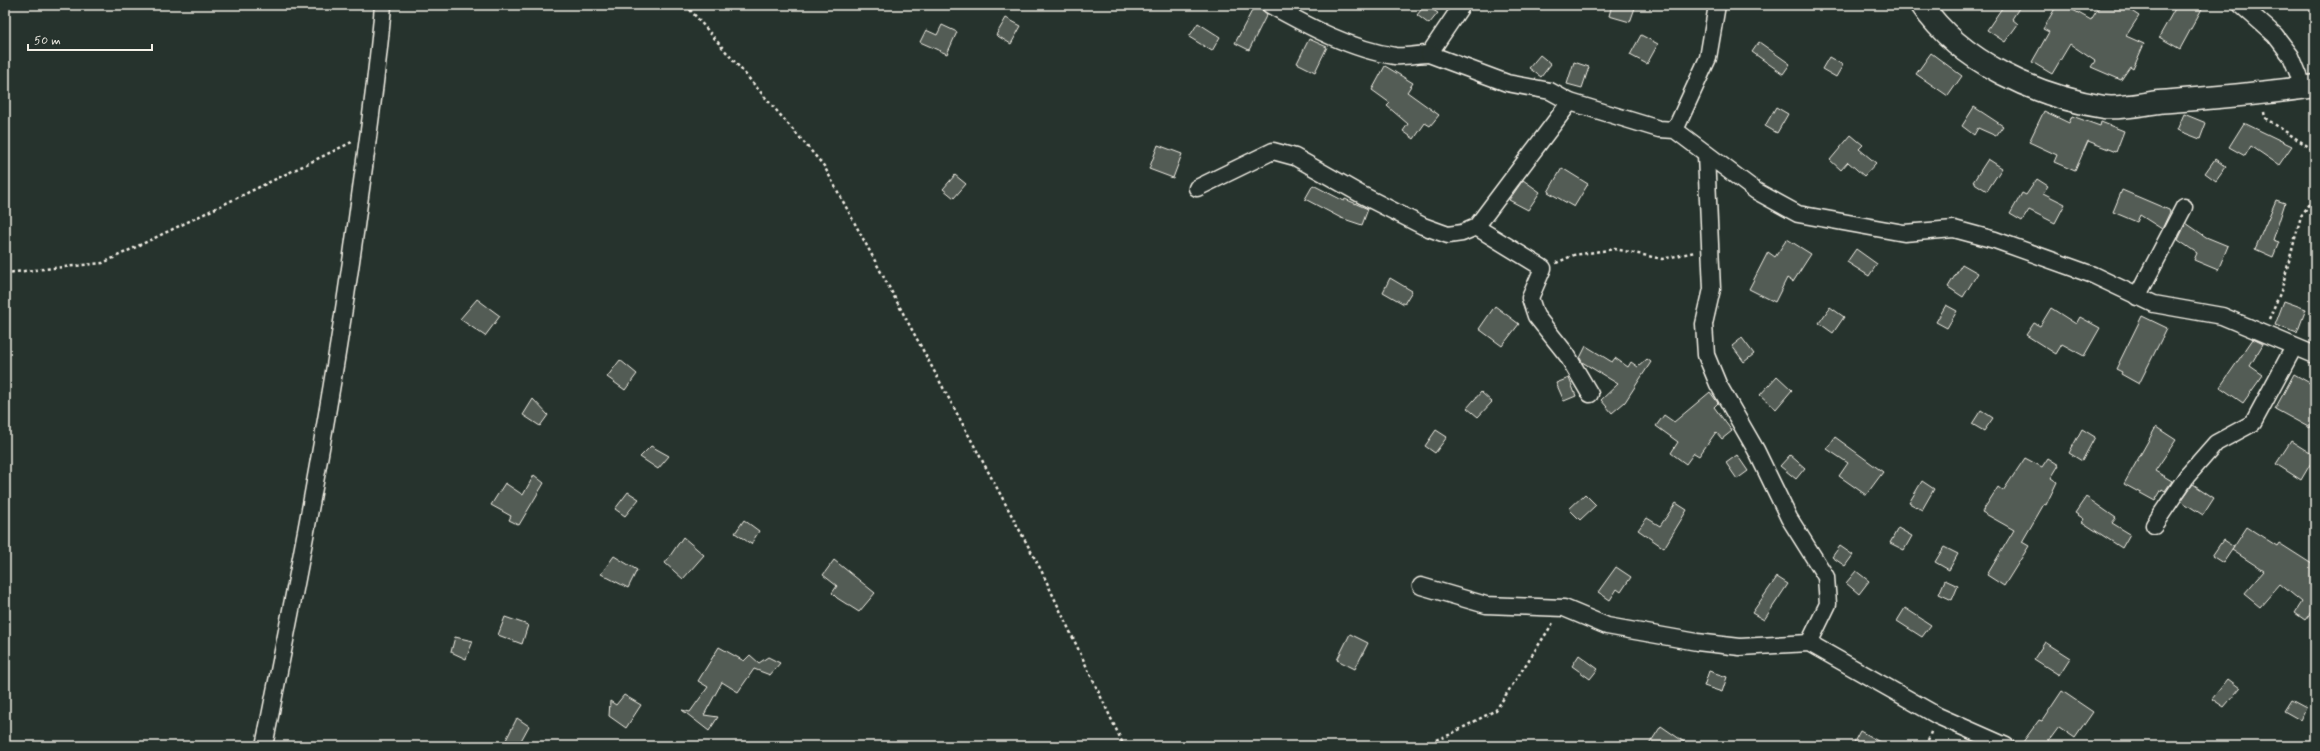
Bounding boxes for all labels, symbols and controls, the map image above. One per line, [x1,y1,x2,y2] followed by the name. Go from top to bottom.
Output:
[28,26,152,52] scale bar
[34,33,61,49] text: 50 m

